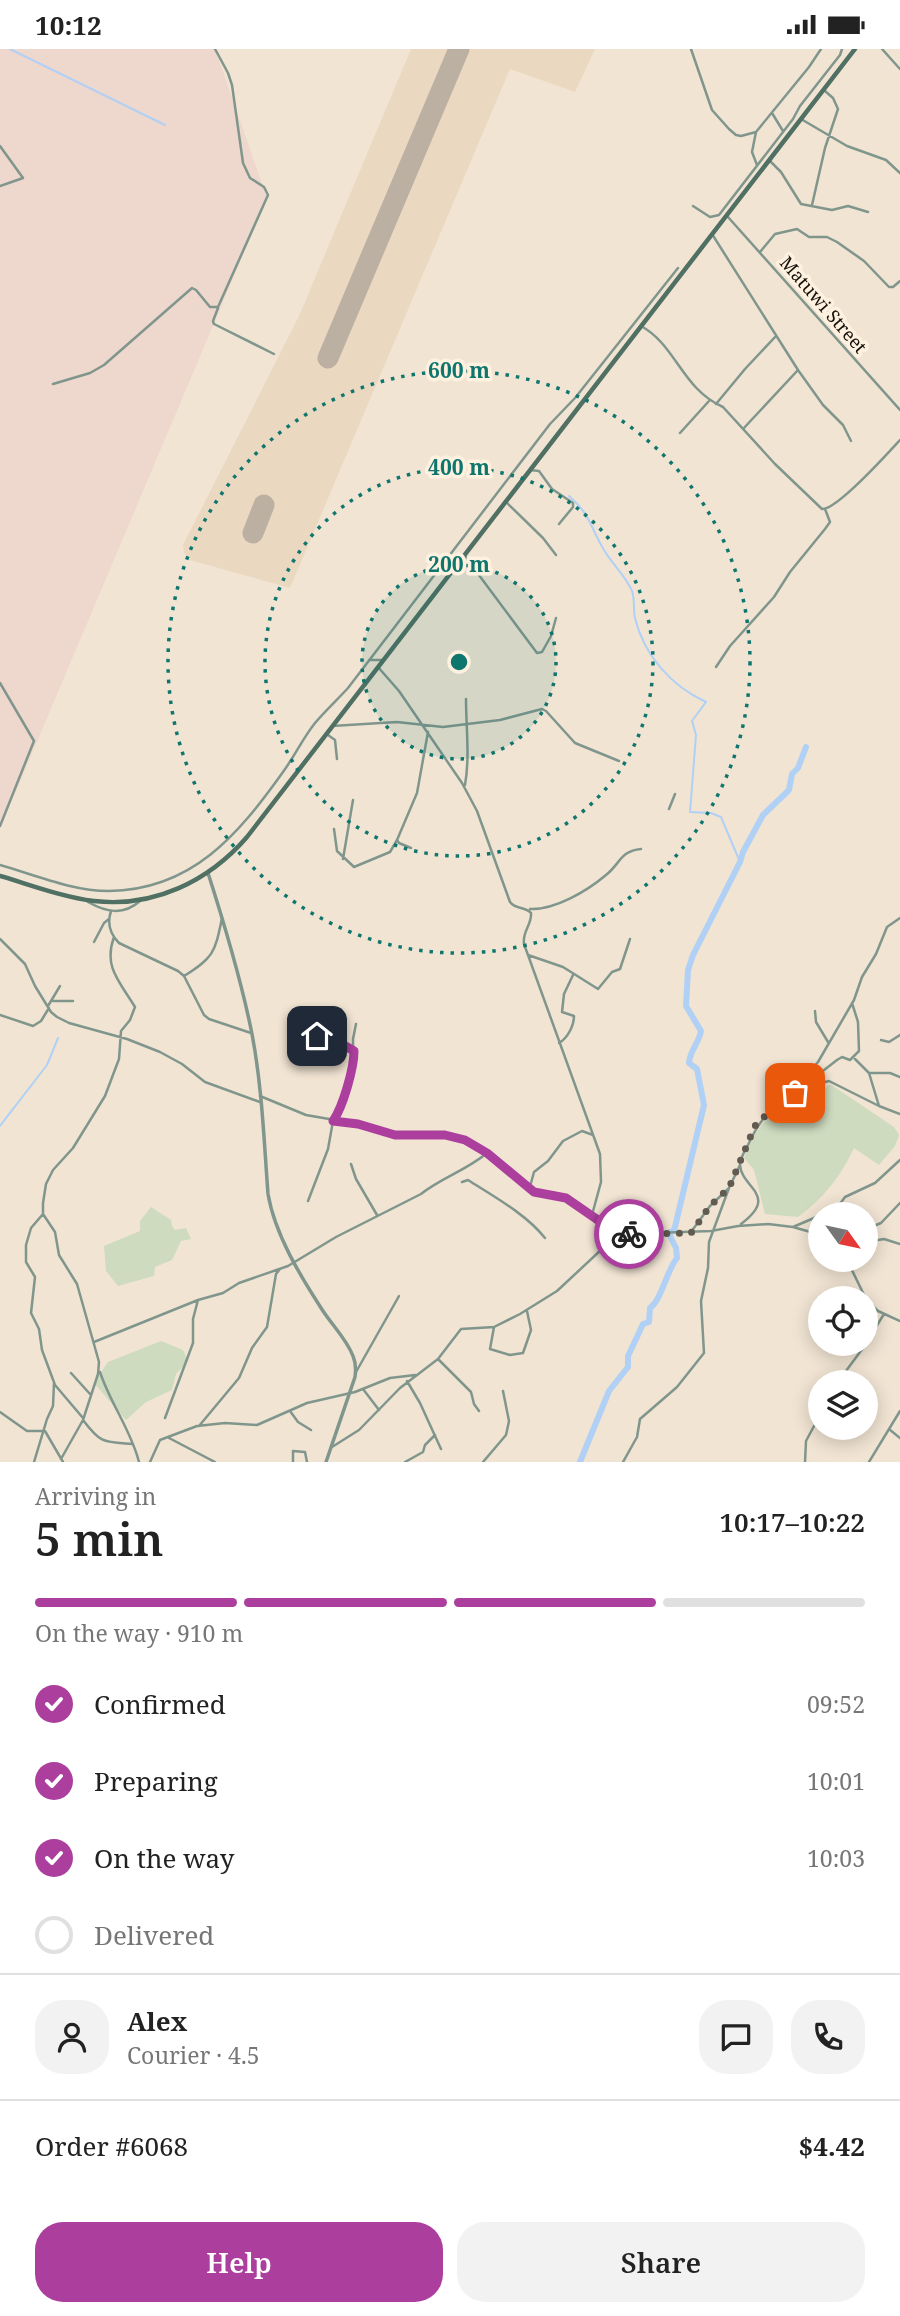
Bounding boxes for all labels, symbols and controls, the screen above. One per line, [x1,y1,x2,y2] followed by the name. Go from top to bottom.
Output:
[35,7,102,43] text: 10:12
[775,251,872,358] street label: Matuwi Street
[428,356,490,384] text: 600 m
[428,453,490,481] text: 400 m
[428,550,490,578] text: 200 m
[447,650,471,674] centre of rings
[287,1006,347,1066] pin
[298,1017,336,1055] icon: home
[765,1063,825,1123] pin
[776,1074,814,1112] icon: bag
[594,1199,664,1269] courier
[808,1202,878,1272] north arrow
[808,1202,878,1440] map controls
[610,1215,648,1253] icon: bike
[808,1286,878,1356] button: locate
[808,1370,878,1440] button: layers
[35,1480,156,1512] text: Arriving in
[719,1504,865,1540] text: 10:17–10:22
[35,1507,163,1569] text: 5 min
[35,1617,243,1649] text: On the way · 910 m
[35,1685,73,1723] icon: check
[94,1686,226,1722] text: Confirmed
[807,1688,865,1720] text: 09:52
[35,1762,73,1800] icon: check
[94,1763,218,1799] text: Preparing
[807,1765,865,1797] text: 10:01
[35,1839,73,1877] icon: check
[94,1840,234,1876] text: On the way
[807,1842,865,1874] text: 10:03
[94,1917,214,1953] text: Delivered
[35,2000,109,2074] button: person
[699,2000,773,2074] button: chat
[791,2000,865,2074] button: phone
[127,2003,187,2039] text: Alex
[127,2039,260,2071] text: Courier · 4.5
[35,2128,188,2164] text: Order #6068
[799,2128,865,2164] text: $4.42
[35,2222,443,2302] button: Help
[457,2222,865,2302] button: Share

